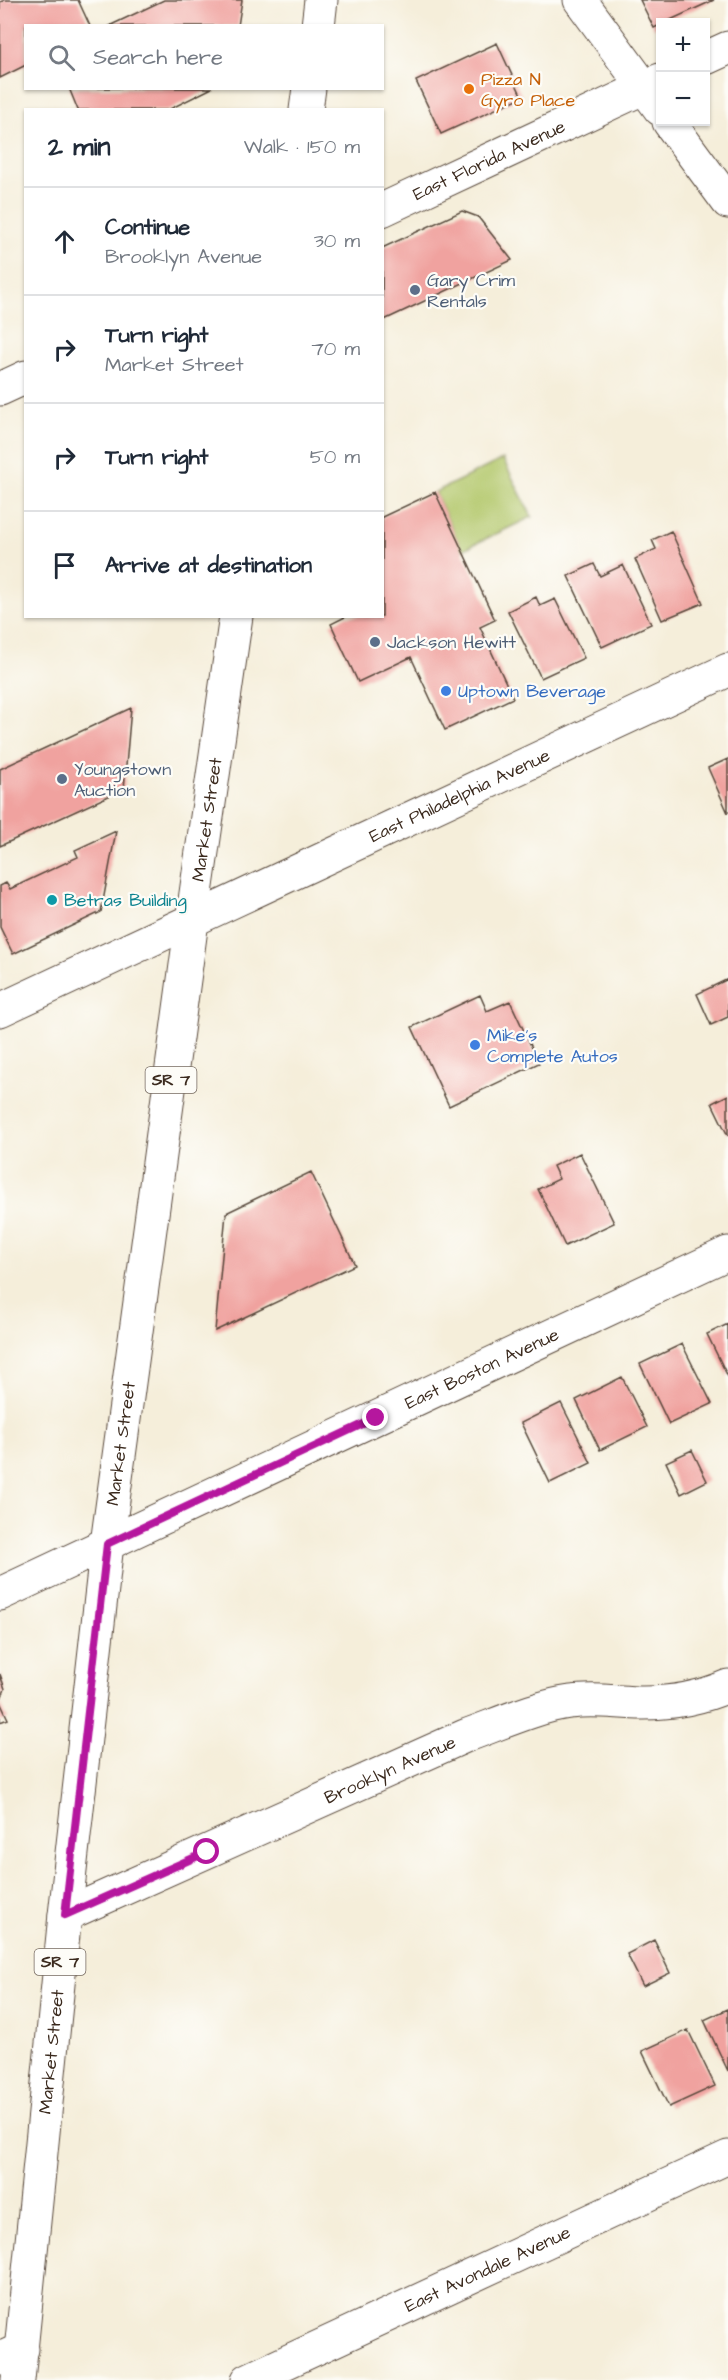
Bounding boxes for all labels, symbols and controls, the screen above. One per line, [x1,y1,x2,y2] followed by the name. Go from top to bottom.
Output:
[656,18,710,126] map controls
[656,18,710,72] button: +
[24,24,384,90] search box
[45,41,78,74] icon: search
[93,42,223,73] text: Search here
[481,67,575,114] place label: Pizza N Gyro Place
[656,72,710,126] button: −
[462,82,476,96] marker: Pizza N Gyro Place
[409,114,569,206] street label: East Florida Avenue
[48,129,110,165] text: 2 min
[244,133,360,161] text: Walk · 150 m
[105,212,190,243] text: Continue
[48,225,81,258] icon: ahead
[314,227,360,255] text: 30 m
[105,243,262,271] text: Brooklyn Avenue
[427,268,515,314] place label: Gary Crim Rentals
[408,283,422,297] marker: Gary Crim Rentals
[105,320,208,351] text: Turn right
[48,333,81,366] icon: right
[312,335,360,363] text: 70 m
[105,351,244,379] text: Market Street
[48,441,81,474] icon: right
[105,442,208,473] text: Turn right
[310,443,360,471] text: 50 m
[48,549,81,582] icon: arrive
[105,550,312,581] text: Arrive at destination
[387,630,517,655] place label: Jackson Hewitt
[368,635,382,649] marker: Jackson Hewitt
[458,679,606,705] place label: Uptown Beverage
[439,684,453,698] marker: Uptown Beverage
[365,742,554,848] street label: East Philadelphia Avenue
[185,755,228,883] street label: Market Street
[74,757,171,803] place label: Youngstown Auction
[55,772,69,786] marker: Youngstown Auction
[64,888,187,914] place label: Betras Building
[45,893,59,907] marker: Betras Building
[487,1023,618,1069] place label: Mike's Complete Autos
[468,1038,482,1052] marker: Mike's Complete Autos
[146,1067,196,1093] road number: SR 7
[401,1321,563,1415] street label: East Boston Avenue
[100,1379,142,1507] street label: Market Street
[362,1404,388,1430] route end
[320,1729,460,1810] street label: Brooklyn Avenue
[193,1838,219,1864] route start
[34,1949,86,1975] road number: SR 7
[32,1988,70,2115] street label: Market Street
[400,2219,575,2318] street label: East Avondale Avenue

